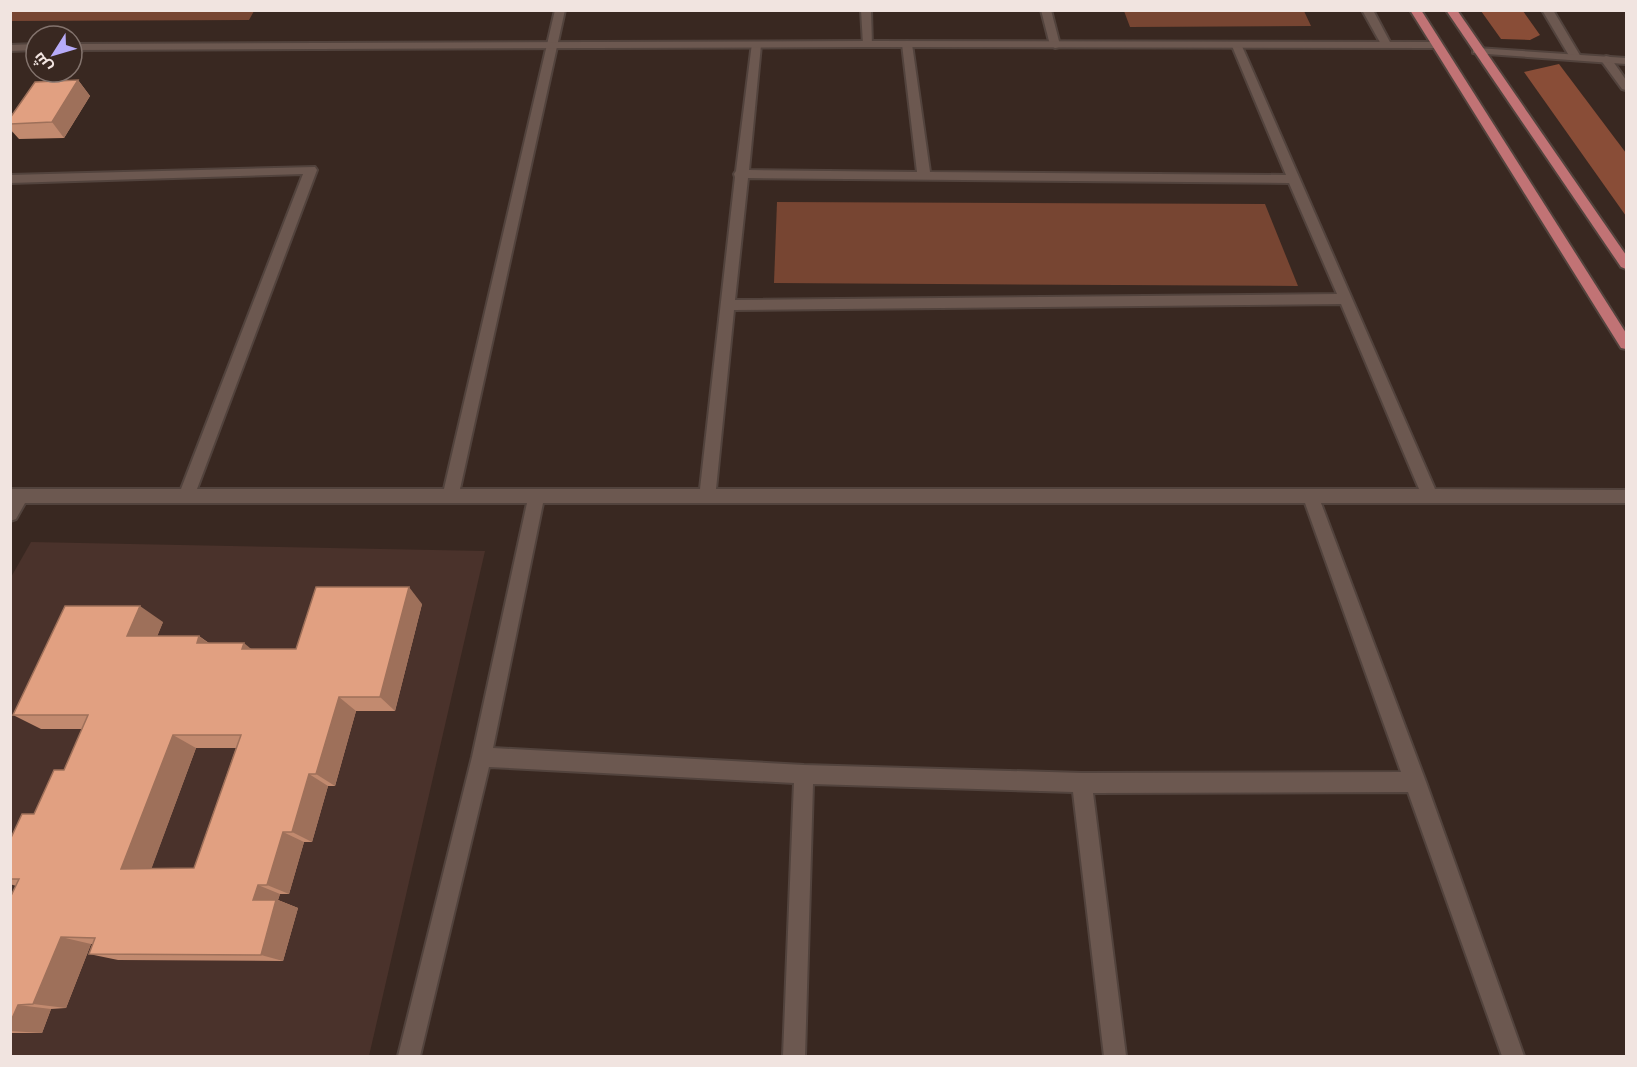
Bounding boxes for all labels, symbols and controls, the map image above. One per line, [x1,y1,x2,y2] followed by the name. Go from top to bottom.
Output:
[24,24,84,84] north arrow
[28,49,56,77] text: ش

